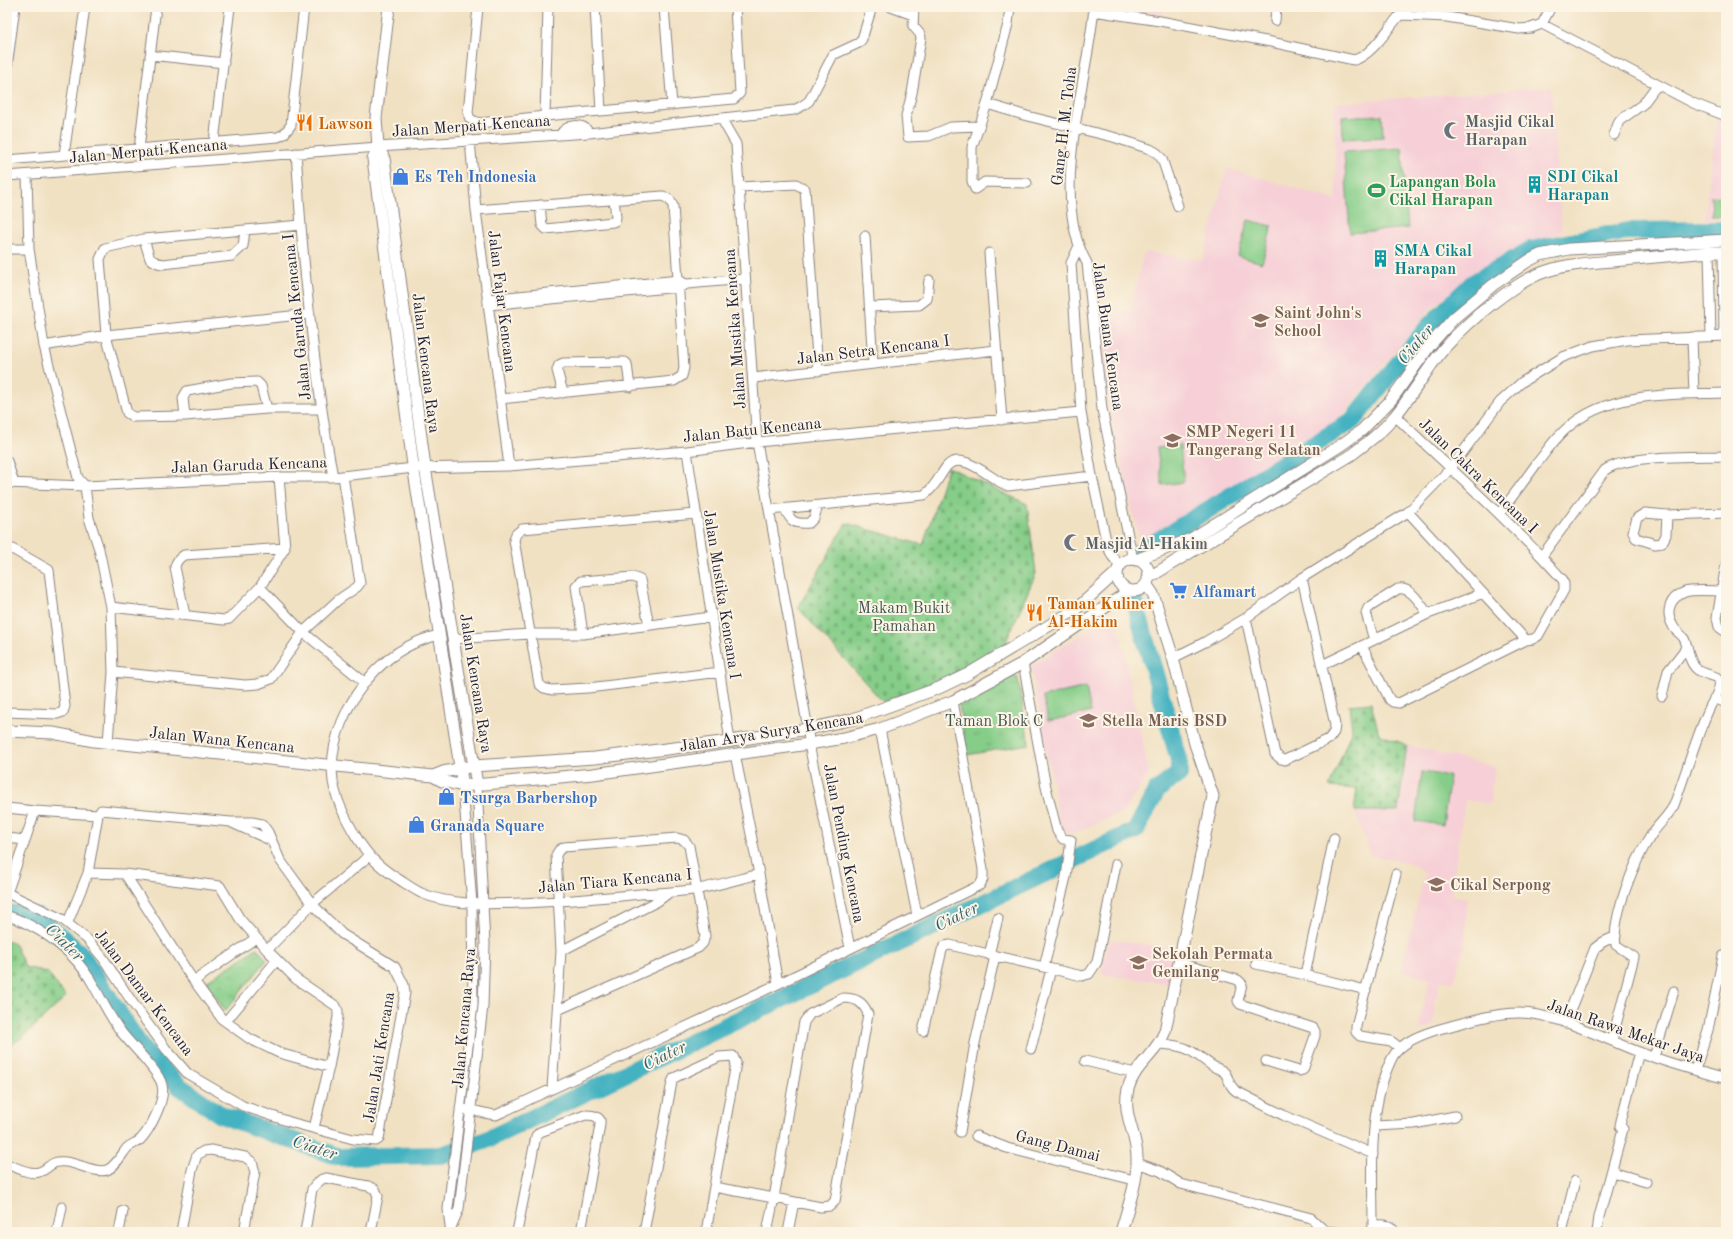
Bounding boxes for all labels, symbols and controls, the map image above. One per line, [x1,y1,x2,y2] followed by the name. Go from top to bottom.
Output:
[1050,66,1080,187] street label: Gang H. M. Toha
[295,113,315,133] restaurant icon: Lawson
[391,113,551,141] street label: Jalan Merpati Kencana
[1465,115,1555,149] place label: Masjid Cikal Harapan
[318,117,373,133] place label: Lawson
[1442,120,1462,140] mosque icon: Masjid Cikal Harapan
[68,137,228,167] street label: Jalan Merpati Kencana
[391,166,411,186] shop icon: Es Teh Indonesia
[414,170,537,186] place label: Es Teh Indonesia
[1547,170,1618,204] place label: SDI Cikal Harapan
[1389,175,1496,209] place label: Lapangan Bola Cikal Harapan
[1524,175,1544,195] building icon: SDI Cikal Harapan
[1366,180,1386,200] sports icon: Lapangan Bola Cikal Harapan
[484,229,518,373] street label: Jalan Fajar Kencana
[281,233,315,401] street label: Jalan Garuda Kencana I
[1394,244,1472,278] place label: SMA Cikal Harapan
[722,248,750,410] street label: Jalan Mustika Kencana
[1371,249,1391,269] building icon: SMA Cikal Harapan
[1089,261,1125,412] street label: Jalan Buana Kencana
[408,292,442,434] street label: Jalan Kencana Raya
[1274,306,1361,340] place label: Saint John's School
[1251,311,1271,331] school or university icon: Saint John's School
[1395,321,1438,368] water label: Ciater
[796,334,951,368] street label: Jalan Setra Kencana I
[682,416,822,446] street label: Jalan Batu Kencana
[1415,416,1540,537] street label: Jalan Cakra Kencana I
[1186,425,1321,459] place label: SMP Negeri 11 Tangerang Selatan
[1163,430,1183,450] school or university icon: SMP Negeri 11 Tangerang Selatan
[170,455,328,477] street label: Jalan Garuda Kencana
[700,508,742,680] street label: Jalan Mustika Kencana I
[1062,533,1082,553] mosque icon: Masjid Al-Hakim
[1085,537,1208,553] place label: Masjid Al-Hakim
[1169,581,1189,601] supermarket icon: Alfamart
[1192,585,1257,601] place label: Alfamart
[1047,597,1154,631] place label: Taman Kuliner Al-Hakim
[858,601,951,635] park label: Makam Bukit Pamahan
[1024,602,1044,622] restaurant icon: Taman Kuliner Al-Hakim
[456,612,494,754] street label: Jalan Kencana Raya
[1079,710,1099,730] school or university icon: Stella Maris BSD
[678,711,864,755] street label: Jalan Arya Surya Kencana
[944,714,1044,730] park label: Taman Blok C
[1102,714,1227,730] place label: Stella Maris BSD
[148,725,295,757] street label: Jalan Wana Kencana
[820,762,866,924] street label: Jalan Pending Kencana
[437,787,457,807] shop icon: Tsurga Barbershop
[460,791,598,807] place label: Tsurga Barbershop
[407,815,427,835] shop icon: Granada Square
[430,819,545,835] place label: Granada Square
[537,867,693,897] street label: Jalan Tiara Kencana I
[1427,874,1447,894] school or university icon: Cikal Serpong
[1450,878,1551,894] place label: Cikal Serpong
[932,899,982,935] water label: Ciater
[42,921,87,966] water label: Ciater
[91,927,196,1059] street label: Jalan Damar Kencana
[451,947,479,1089] street label: Jalan Kencana Raya
[1152,947,1273,981] place label: Sekolah Permata Gemilang
[1129,952,1149,972] school or university icon: Sekolah Permata Gemilang
[362,991,398,1124] street label: Jalan Jati Kencana
[1545,997,1706,1066] street label: Jalan Rawa Mekar Jaya
[640,1038,690,1074] water label: Ciater
[1014,1129,1101,1165] street label: Gang Damai
[290,1133,340,1164] water label: Ciater

